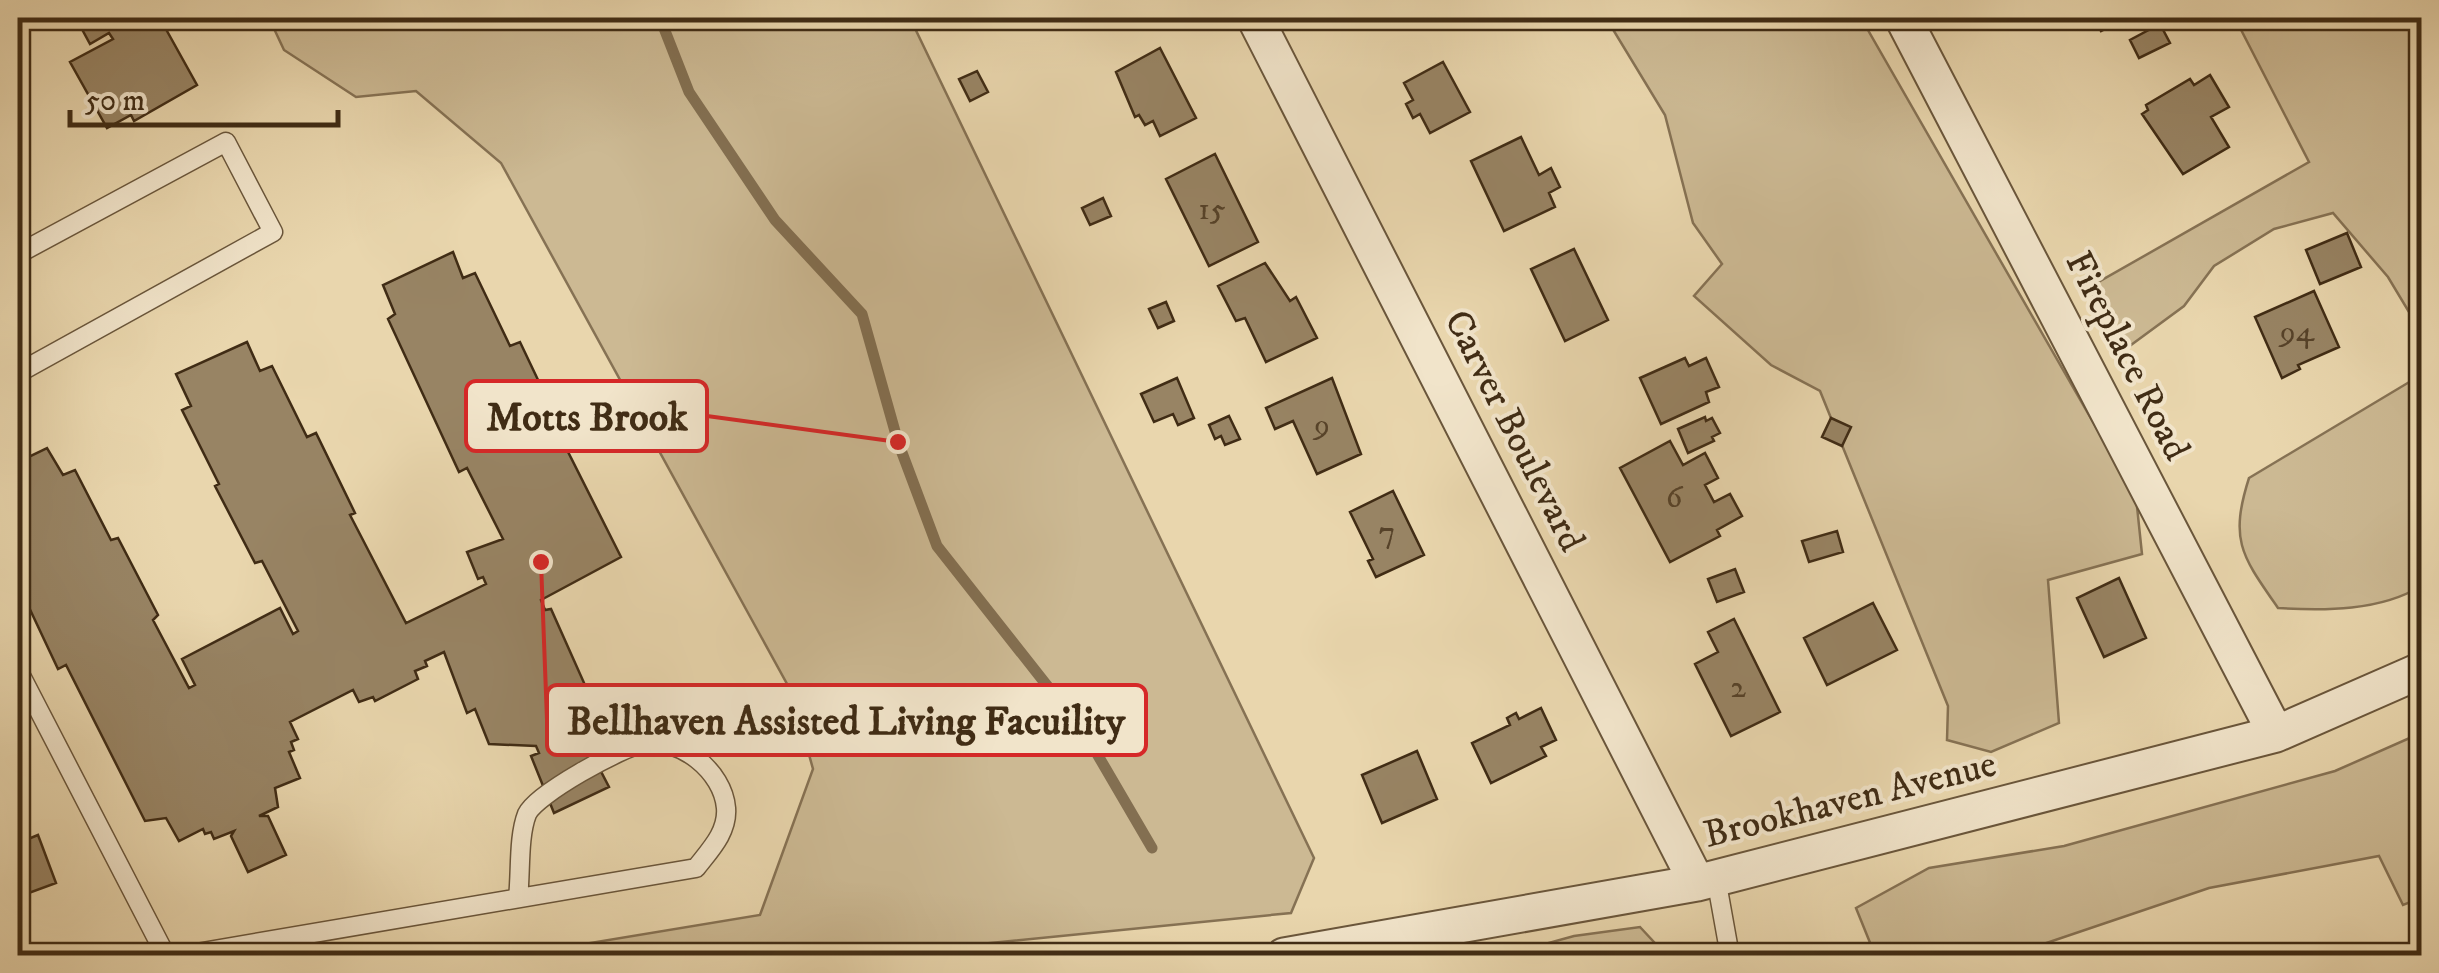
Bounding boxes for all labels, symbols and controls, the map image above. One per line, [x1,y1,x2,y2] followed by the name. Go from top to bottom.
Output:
[70,65,338,127] scale bar
[85,83,145,120] text: 50 m
[1198,190,1226,230] house number: 15
[2054,243,2200,469] street label: Fireplace Road
[1433,302,1595,560] street label: Carver Boulevard
[2278,312,2315,352] house number: 94
[466,381,707,451] callout: Motts Brook
[486,394,689,444] text: Motts Brook
[1312,405,1330,445] house number: 9
[1666,478,1684,518] house number: 6
[1379,513,1395,553] house number: 7
[1730,668,1746,708] house number: 2
[547,685,1146,755] callout: Bellhaven Assisted Living Facuility
[567,698,1126,748] text: Bellhaven Assisted Living Facuility
[1699,740,2001,860] street label: Brookhaven Avenue

